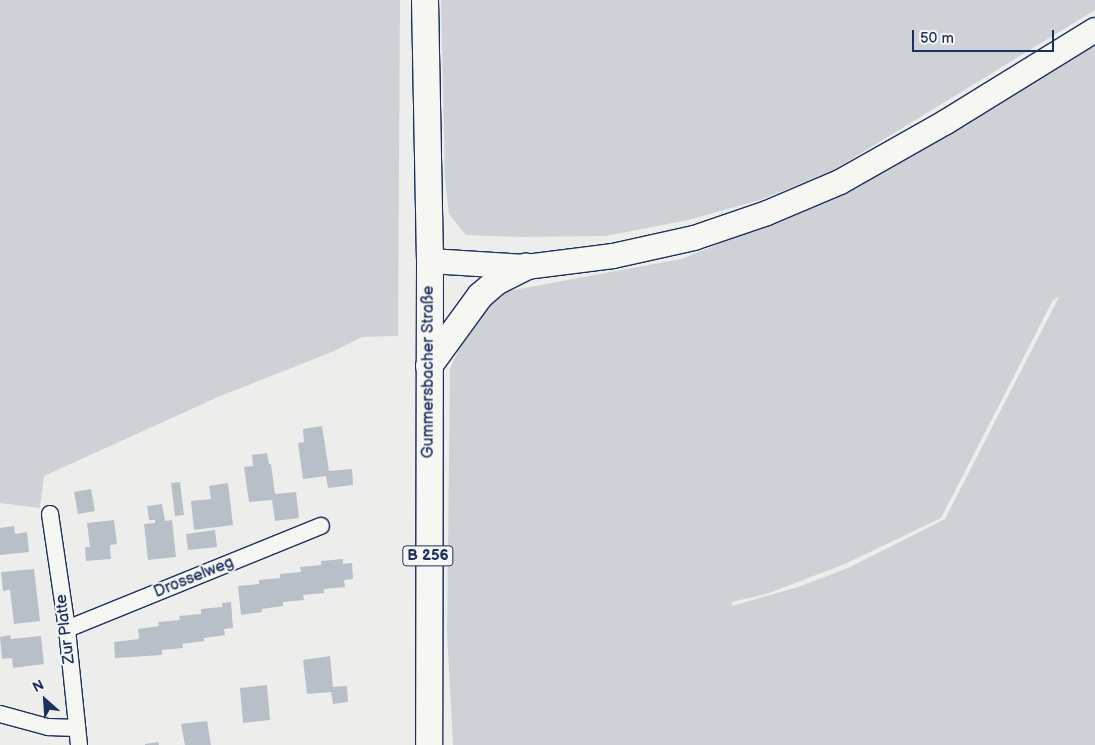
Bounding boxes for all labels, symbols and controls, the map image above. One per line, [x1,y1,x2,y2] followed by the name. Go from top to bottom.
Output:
[915,20,1058,52] scale bar
[920,29,954,48] text: 50 m
[419,285,439,459] street label: Gummersbacher Straße
[402,544,454,568] road number: B 256
[151,553,237,603] street label: Drosselweg
[52,593,80,665] street label: Zur Platte
[20,675,70,725] north arrow
[30,676,47,696] text: N

